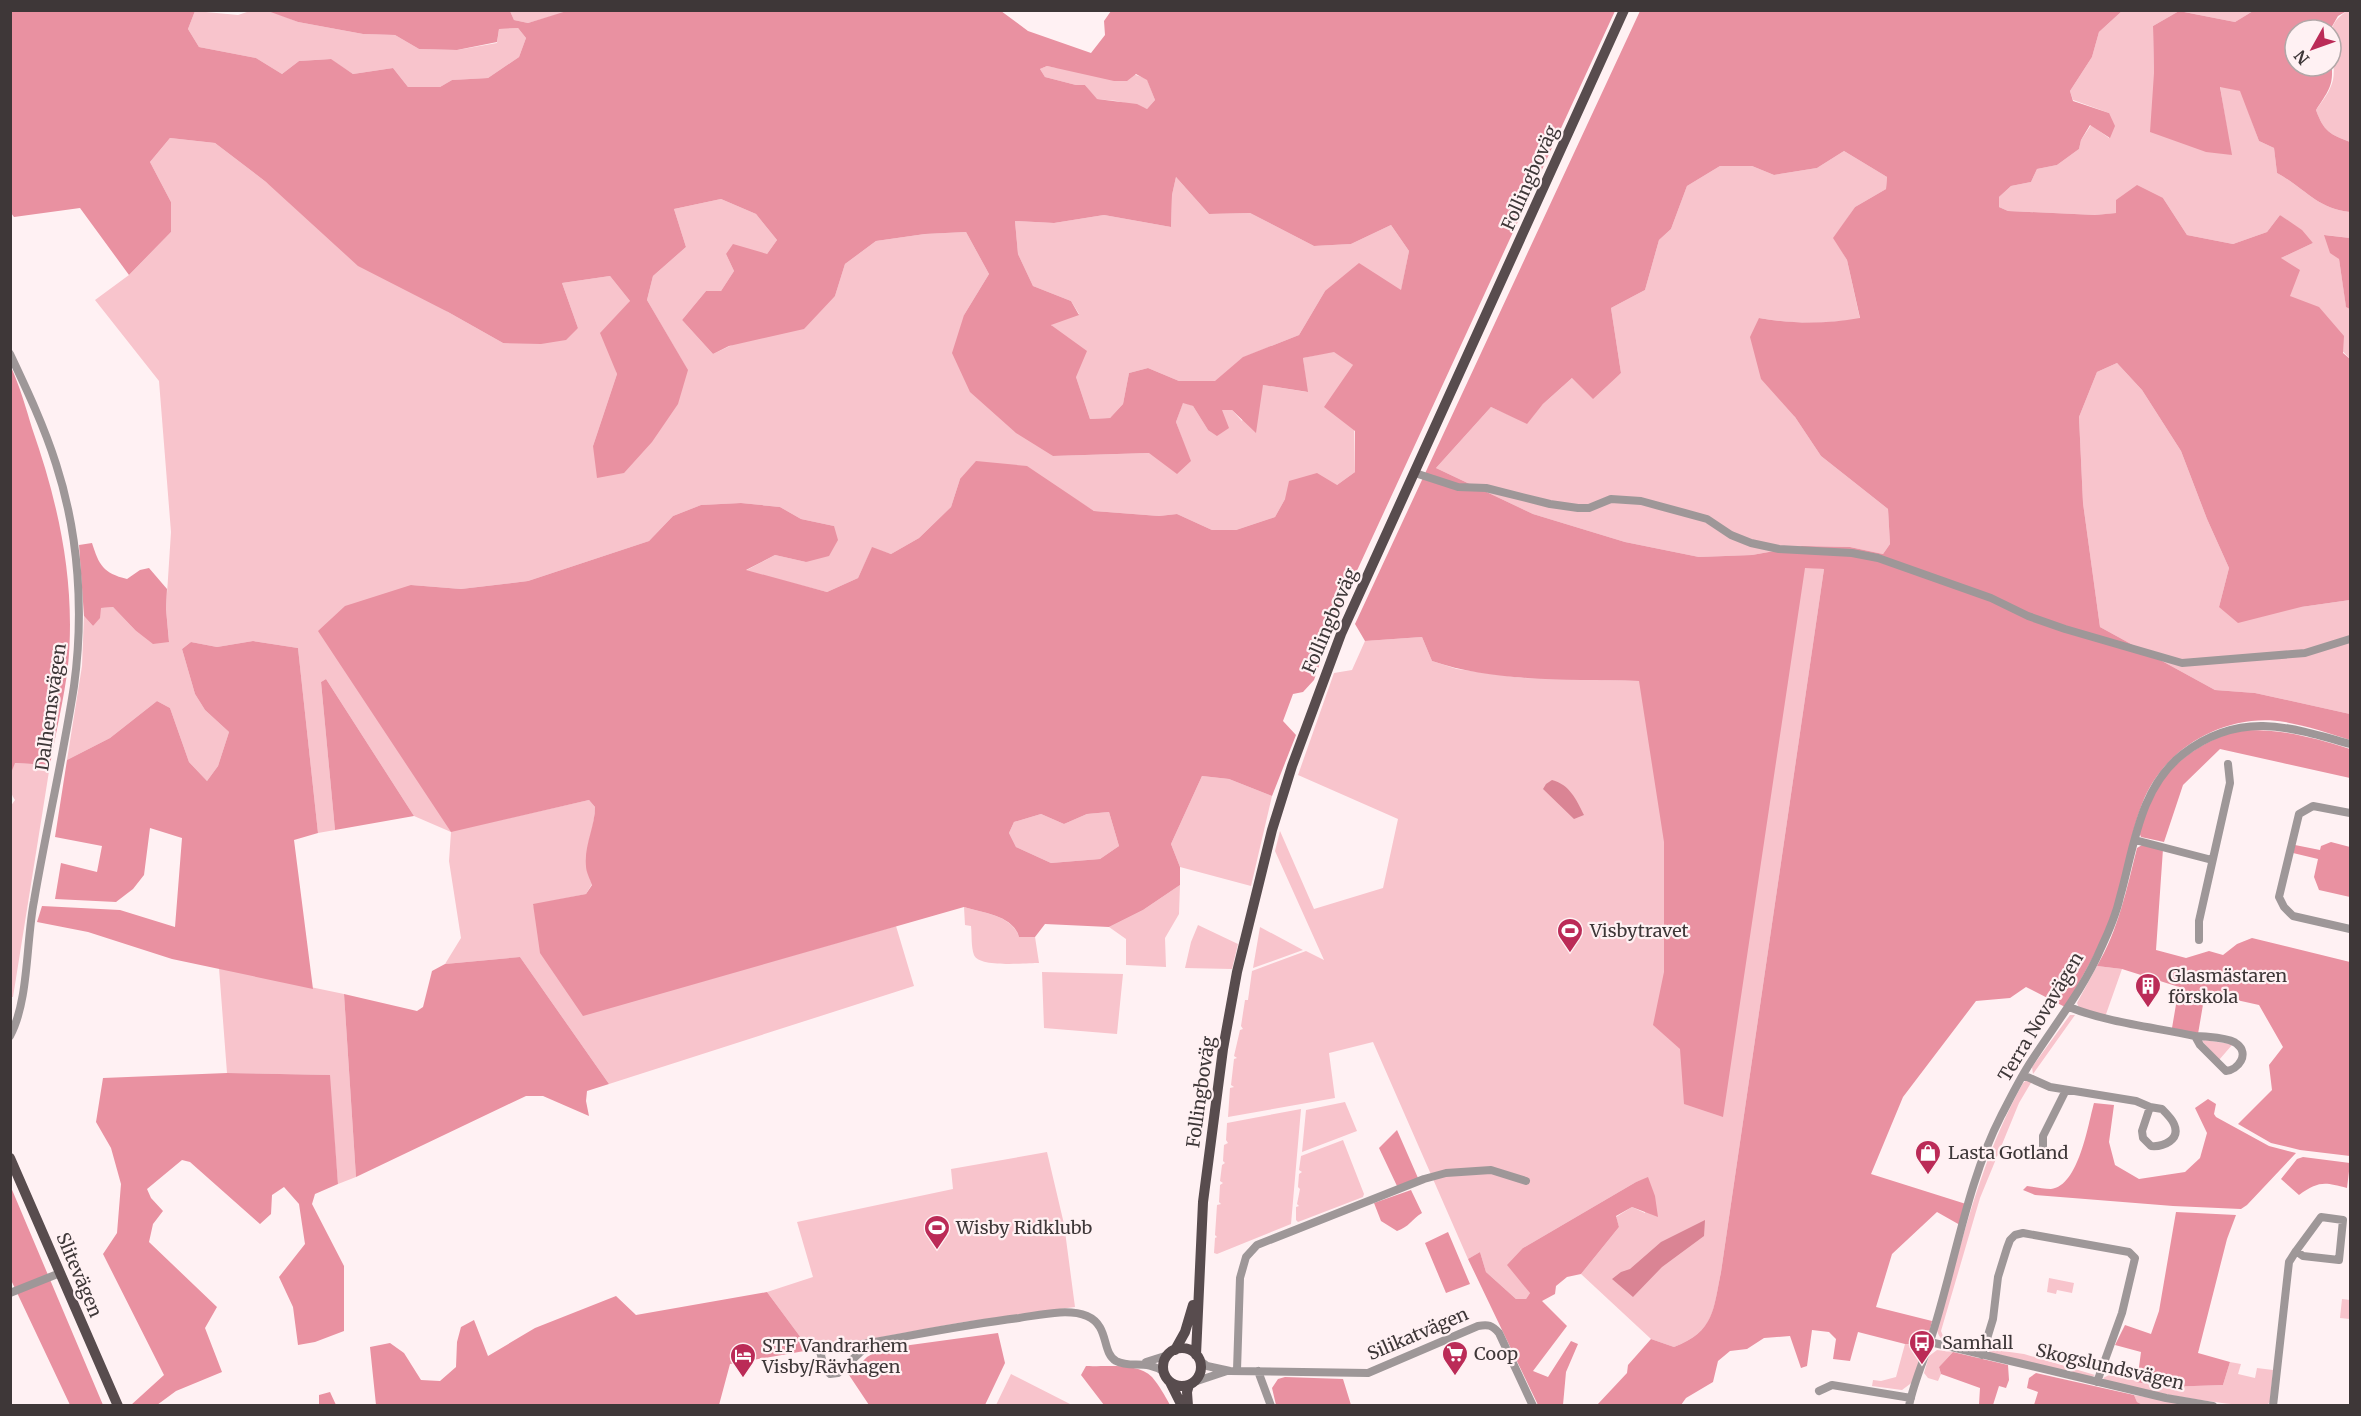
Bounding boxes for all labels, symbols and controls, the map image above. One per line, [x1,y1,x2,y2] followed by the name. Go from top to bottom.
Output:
[2283,18,2343,78] north arrow
[2290,46,2313,69] text: N
[1496,122,1563,234] street label: Follingboväg
[1297,564,1362,677] street label: Follingboväg
[30,642,71,772] street label: Dalhemsvägen
[1555,916,1585,954] sports icon: Visbytravet
[1589,919,1689,942] place label: Visbytravet
[1993,948,2088,1086] street label: Terra Novavägen
[2168,964,2287,1008] place label: Glasmästaren förskola
[2133,971,2163,1009] building icon: Glasmästaren förskola
[1181,1035,1220,1149] street label: Follingboväg
[1913,1138,1943,1176] shop icon: Lasta Gotland
[1948,1141,2068,1164] place label: Lasta Gotland
[922,1213,952,1251] sports icon: Wisby Ridklubb
[955,1216,1093,1239] place label: Wisby Ridklubb
[51,1229,108,1321] street label: Slitevägen
[1364,1302,1472,1365] street label: Silikatvägen
[1907,1328,1937,1366] bus stop icon: Samhall
[1942,1331,2014,1354] place label: Samhall
[761,1334,908,1378] place label: STF Vandrarhem Visby/Rävhagen
[2034,1338,2187,1395] street label: Skogslundsvägen
[1440,1339,1470,1377] supermarket icon: Coop
[728,1341,758,1379] hotel icon: STF Vandrarhem Visby/Rävhagen
[1474,1342,1518,1365] place label: Coop

